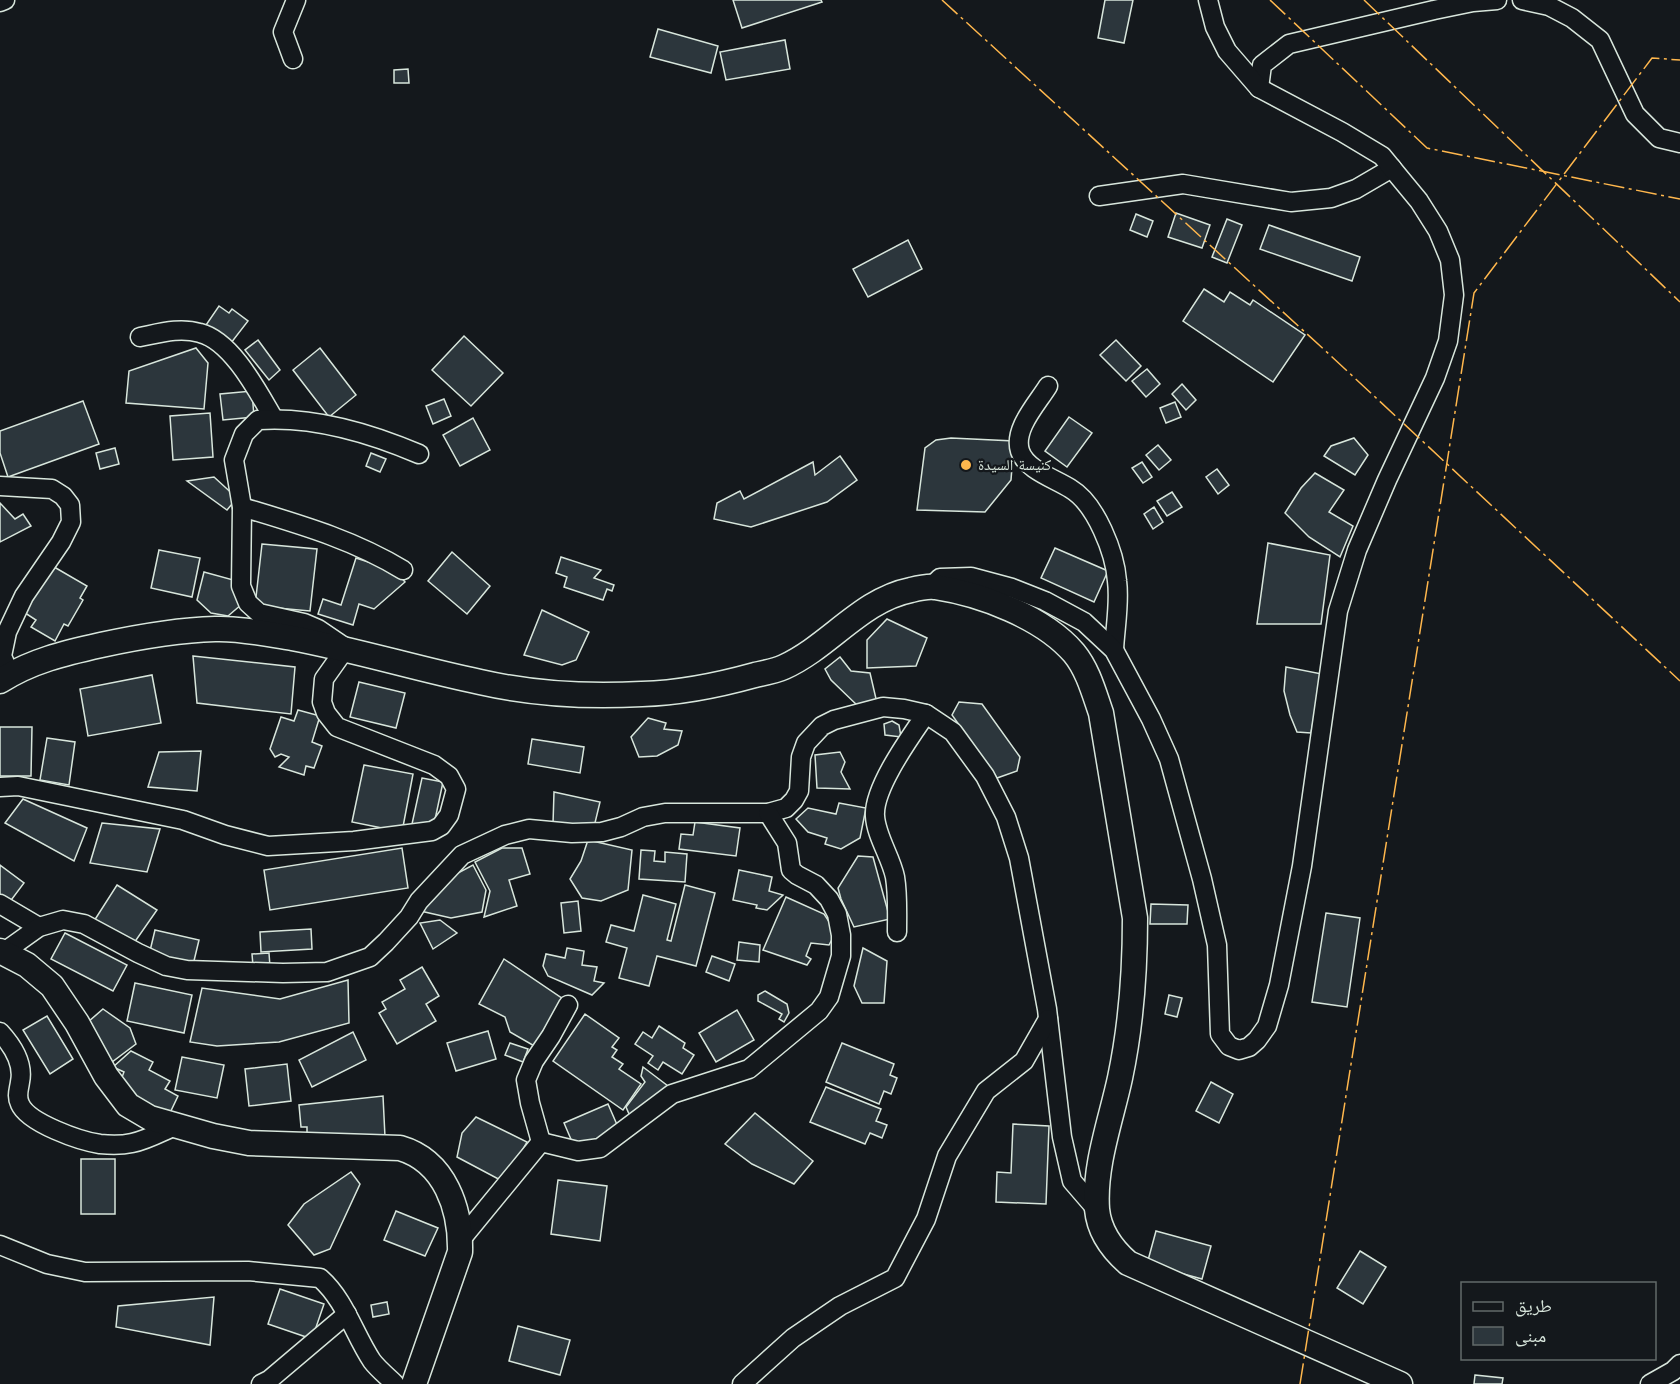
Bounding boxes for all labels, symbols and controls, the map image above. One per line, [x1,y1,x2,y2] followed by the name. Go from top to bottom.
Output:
[978,456,1051,474] place label: كنيسة السيدة
[959,458,973,472] marker: كنيسة السيدة
[1461,1282,1656,1360] legend
[1515,1295,1552,1317] text: طريق
[1515,1325,1546,1347] text: مبنى

